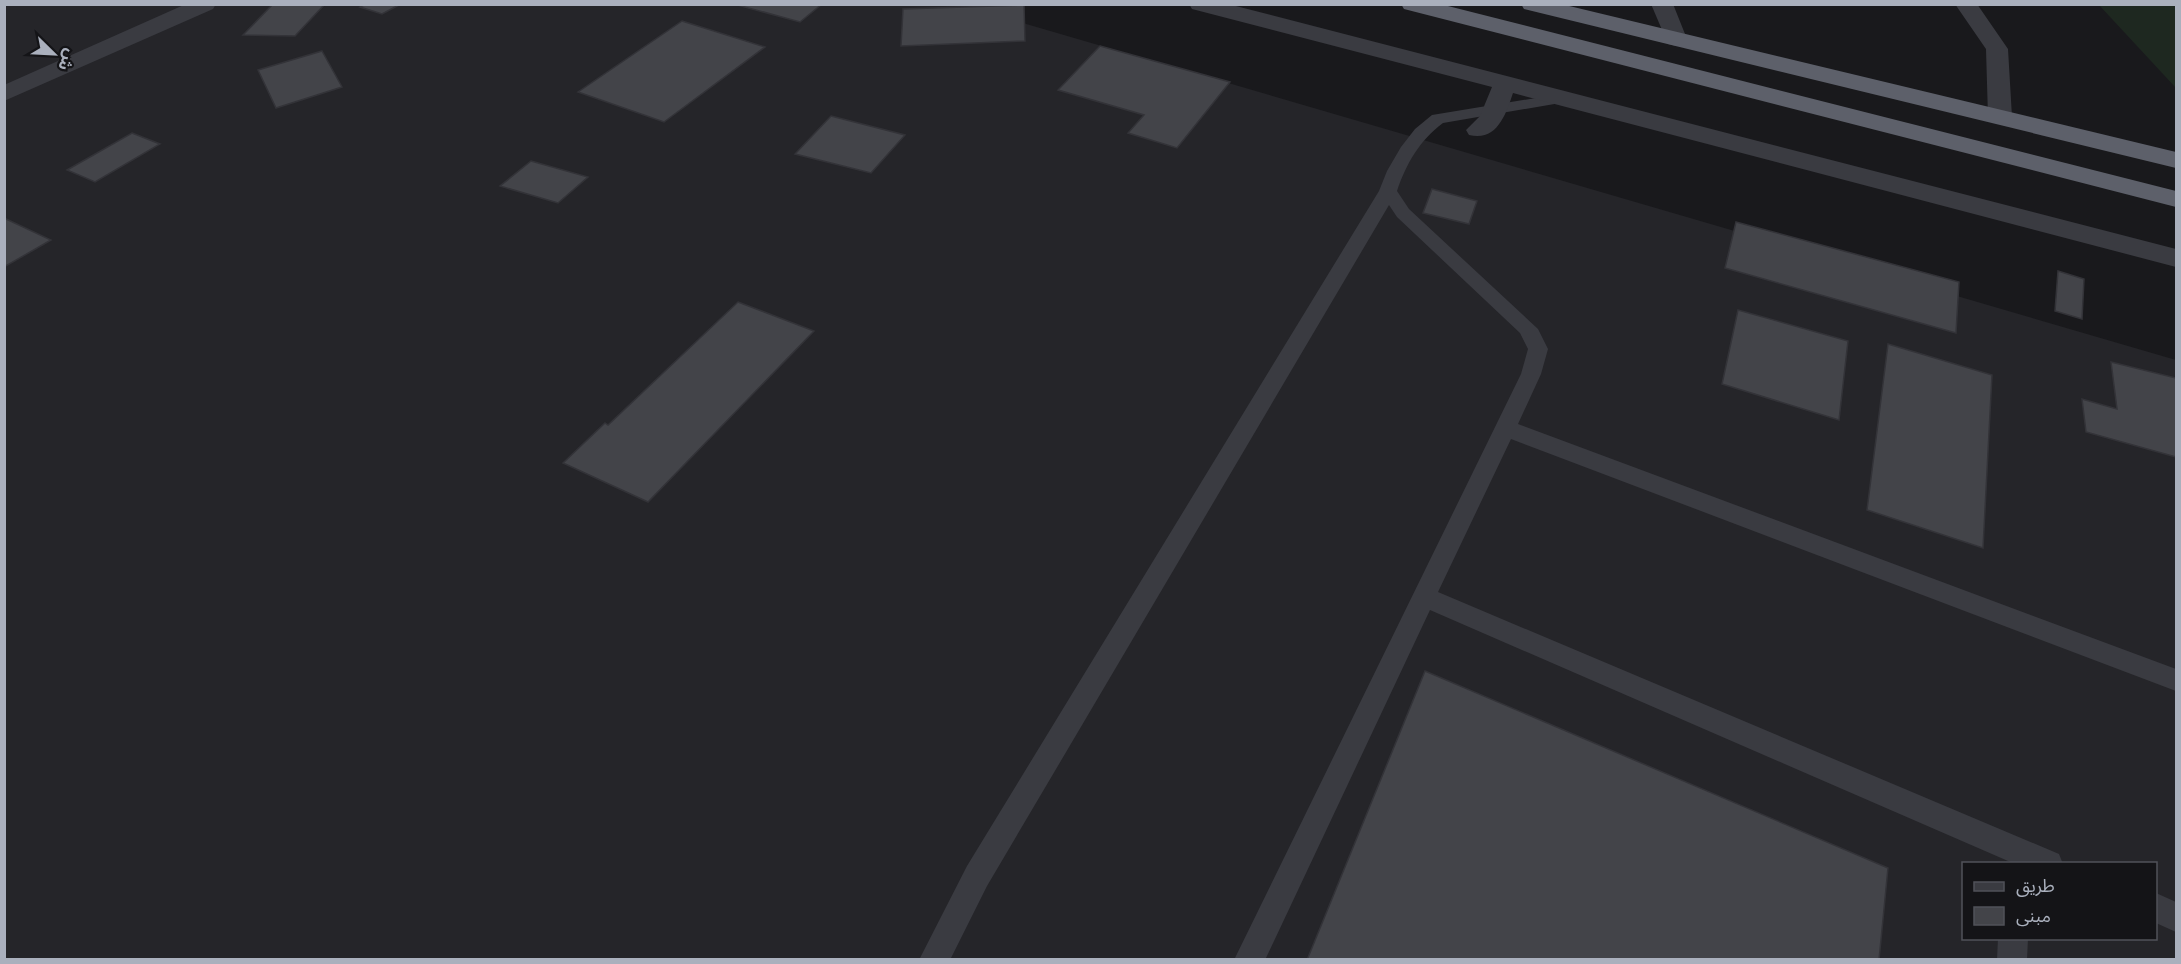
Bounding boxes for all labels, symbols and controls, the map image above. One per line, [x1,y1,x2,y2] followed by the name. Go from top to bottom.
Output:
[24,24,84,84] north arrow
[53,46,82,75] text: ش
[1962,862,2157,940] legend
[2016,873,2055,897] text: طريق
[2016,903,2051,927] text: مبنى

